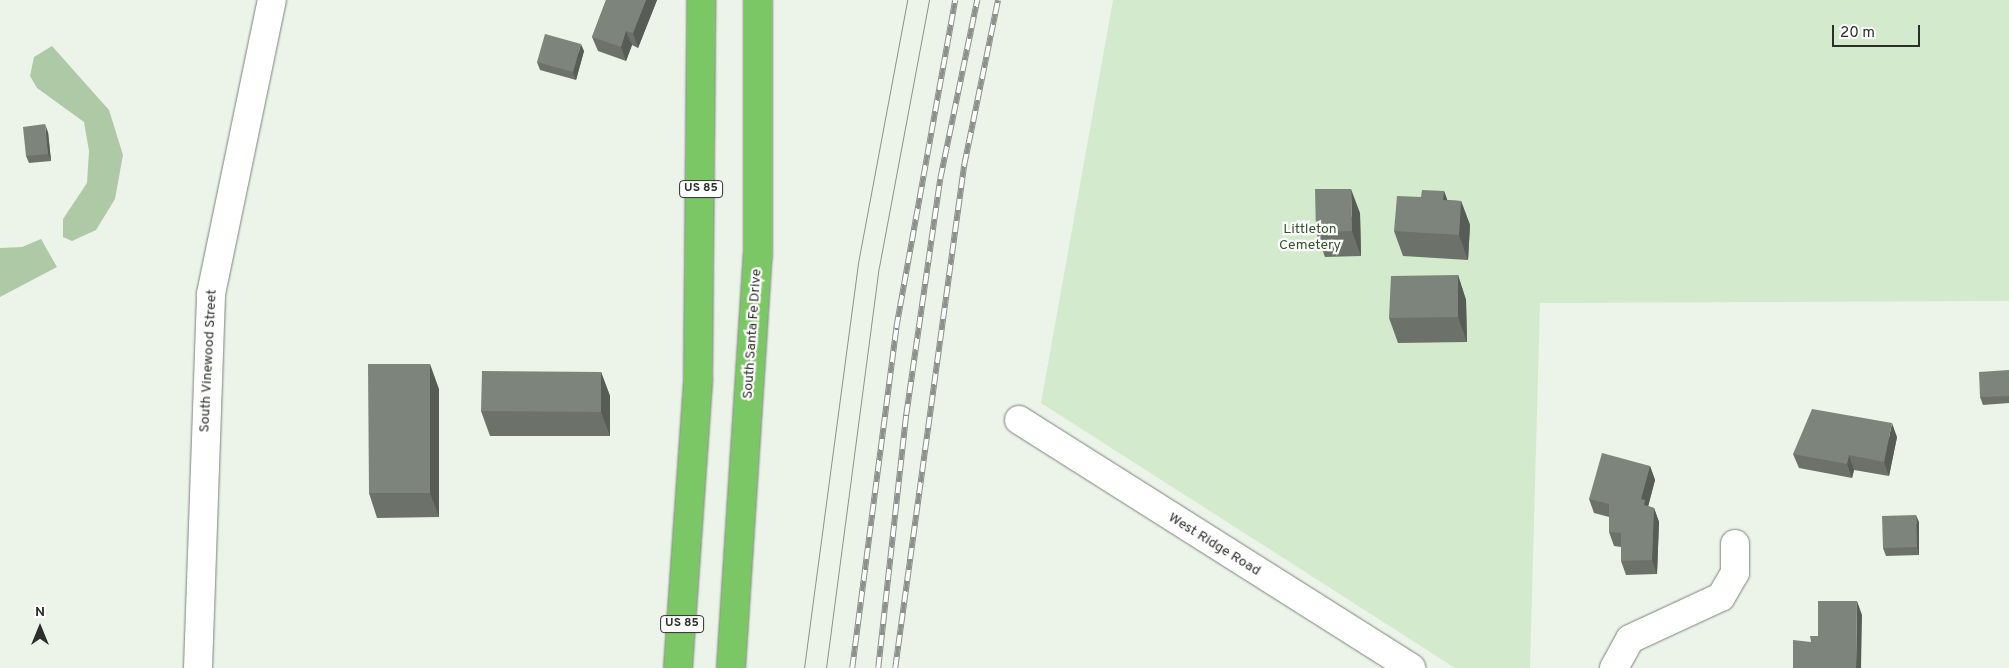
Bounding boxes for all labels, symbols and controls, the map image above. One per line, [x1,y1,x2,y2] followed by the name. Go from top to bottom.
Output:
[1834,15,1922,47] scale bar
[1840,24,1875,43] text: 20 m
[678,180,724,198] road number: US 85
[1279,222,1341,254] park label: Littleton Cemetery
[740,268,766,400] street label: South Santa Fe Drive
[197,289,221,433] street label: South Vinewood Street
[1165,510,1263,580] street label: West Ridge Road
[15,603,65,653] north arrow
[35,604,45,621] text: N
[660,614,704,634] road number: US 85

